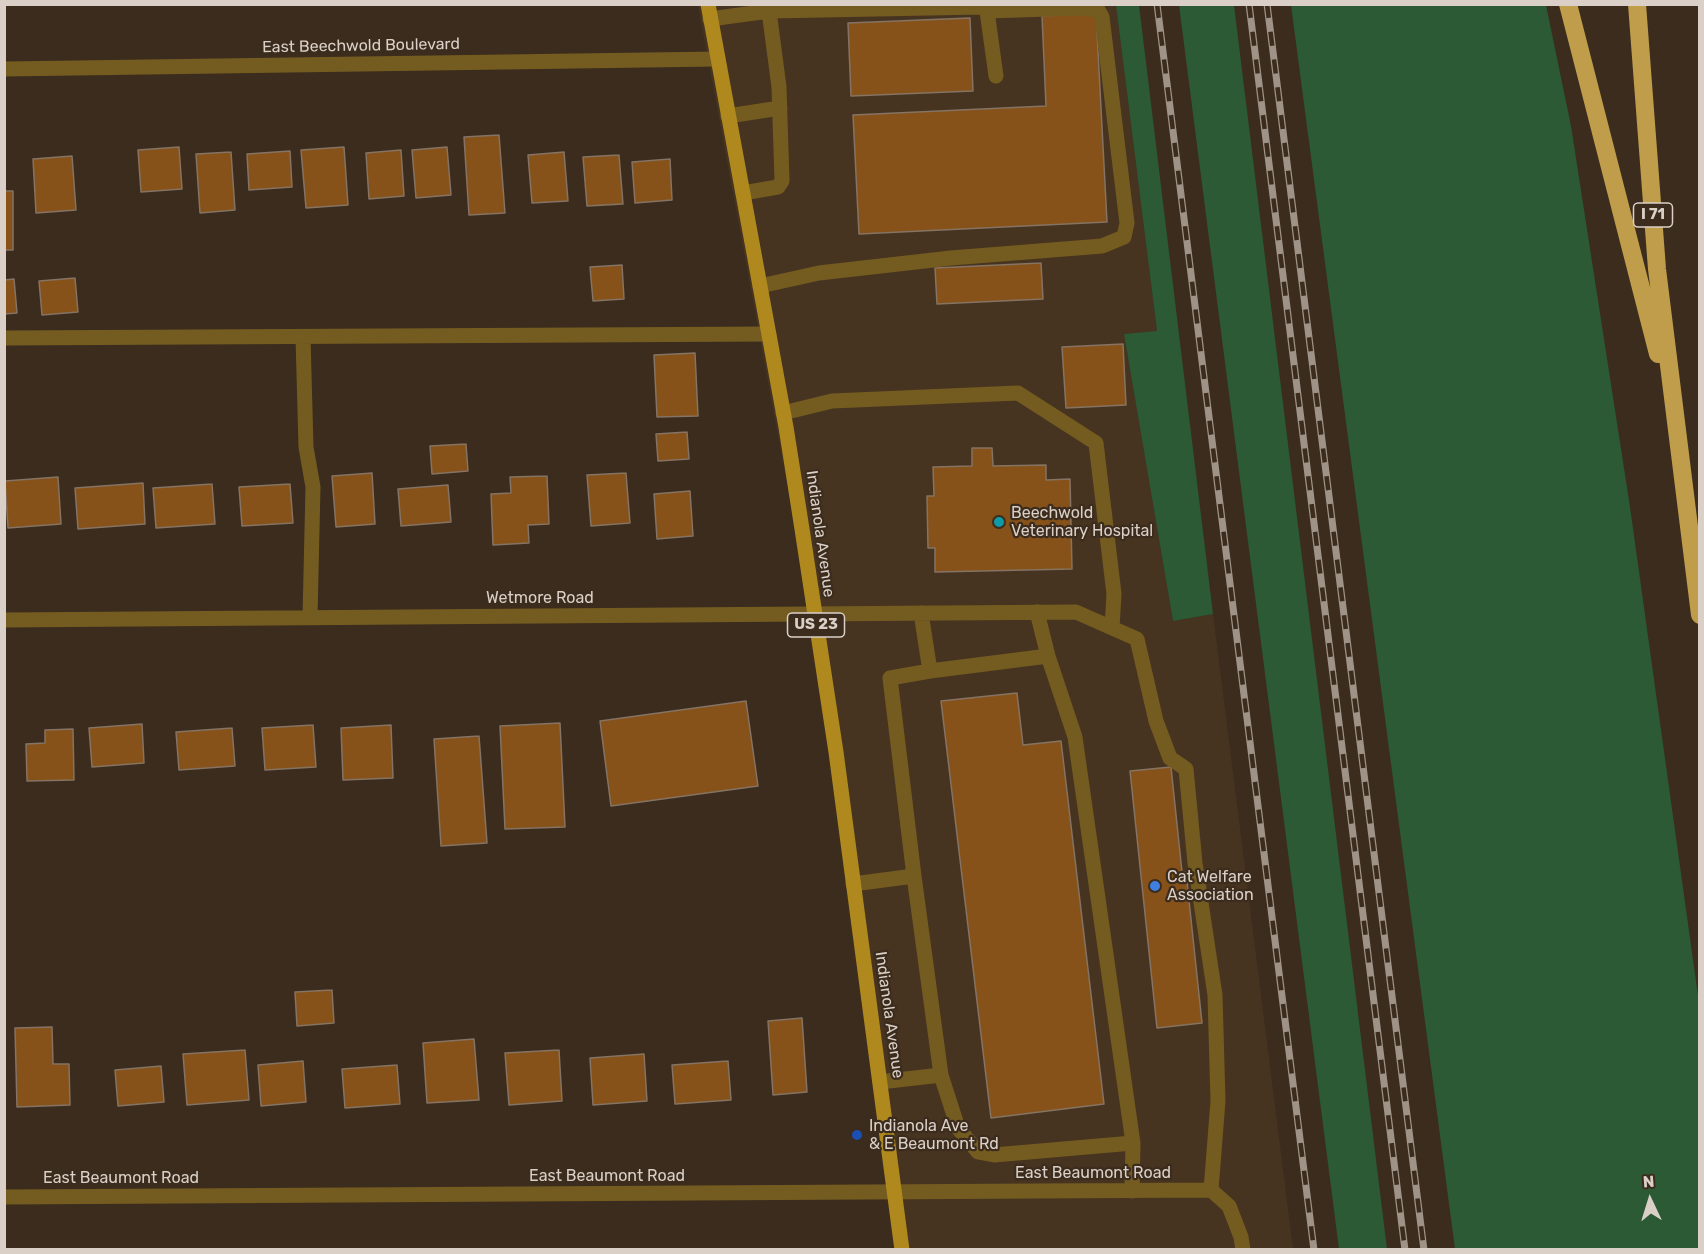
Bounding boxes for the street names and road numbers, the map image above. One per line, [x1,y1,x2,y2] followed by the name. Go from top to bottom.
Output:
[262,35,460,57] street label: East Beechwold Boulevard
[1634,203,1672,227] road number: I 71
[802,469,838,599] street label: Indianola Avenue
[486,588,594,608] street label: Wetmore Road
[788,613,844,637] road number: US 23
[871,950,907,1080] street label: Indianola Avenue
[1015,1163,1171,1183] street label: East Beaumont Road
[529,1166,685,1186] street label: East Beaumont Road
[43,1168,199,1188] street label: East Beaumont Road

